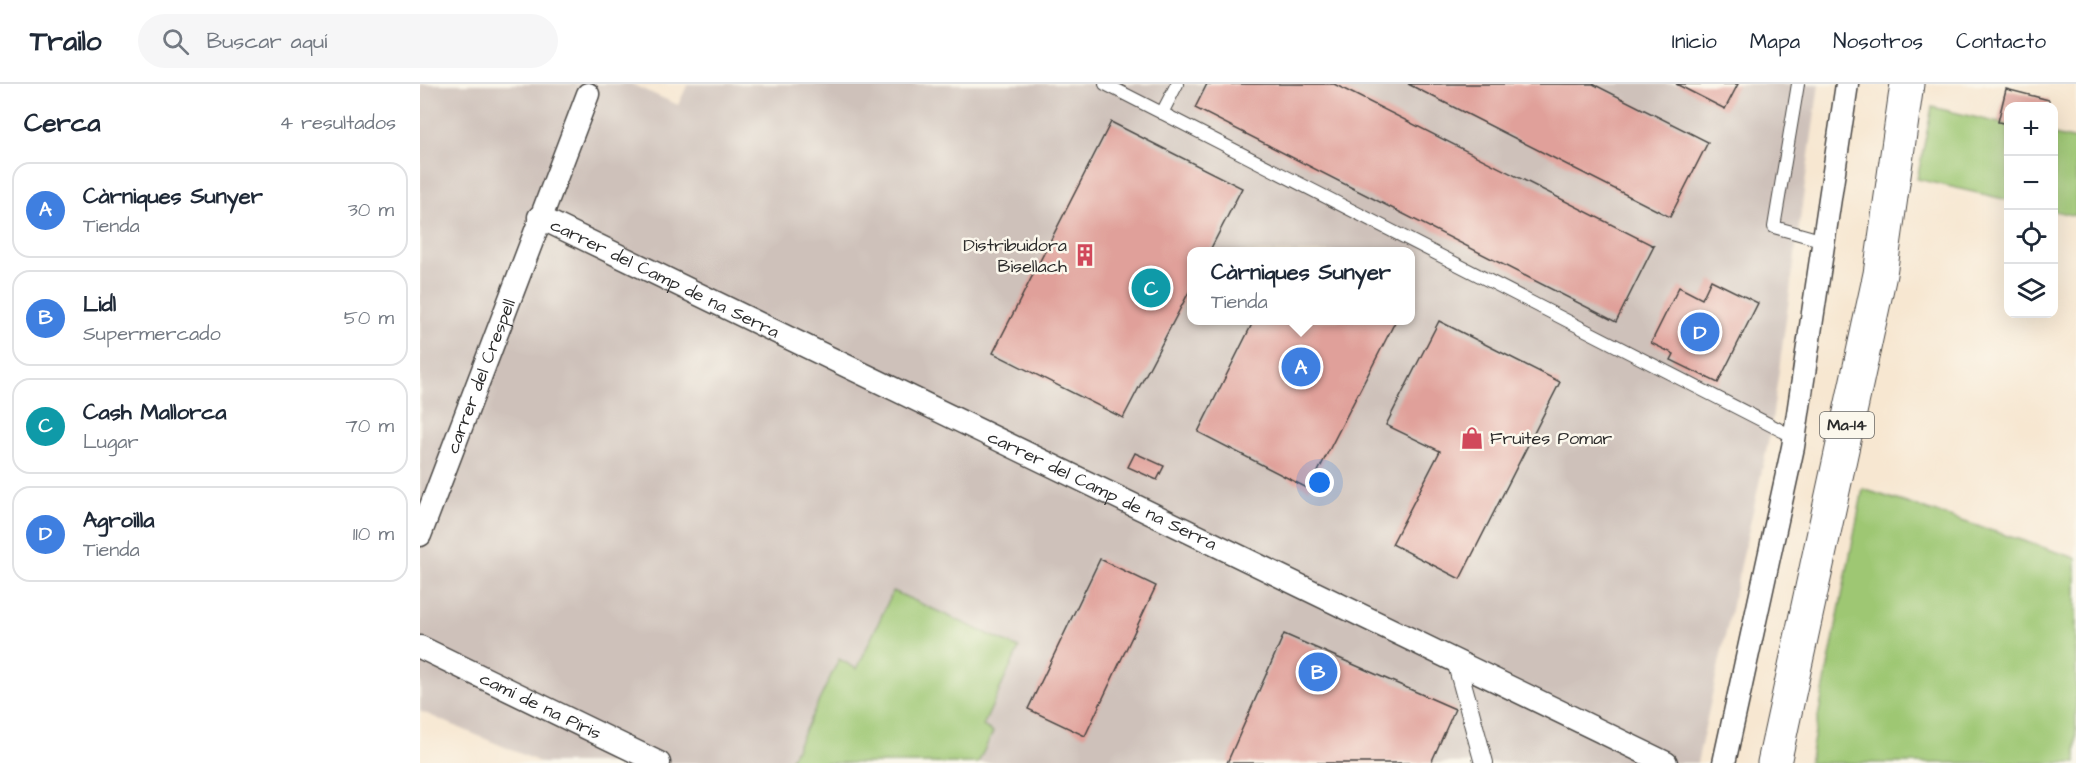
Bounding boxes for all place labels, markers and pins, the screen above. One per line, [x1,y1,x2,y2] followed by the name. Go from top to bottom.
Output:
[963,233,1067,279] place label: Distribuidora Bisellach
[1072,242,1098,268] building icon: Distribuidora Bisellach
[1132,266,1170,310] pin: C
[1680,310,1720,354] pin: D
[1282,344,1320,390] pin: A
[1459,425,1485,451] shop icon: Fruites Pomar
[1490,426,1612,451] place label: Fruites Pomar
[1298,650,1338,694] pin: B

